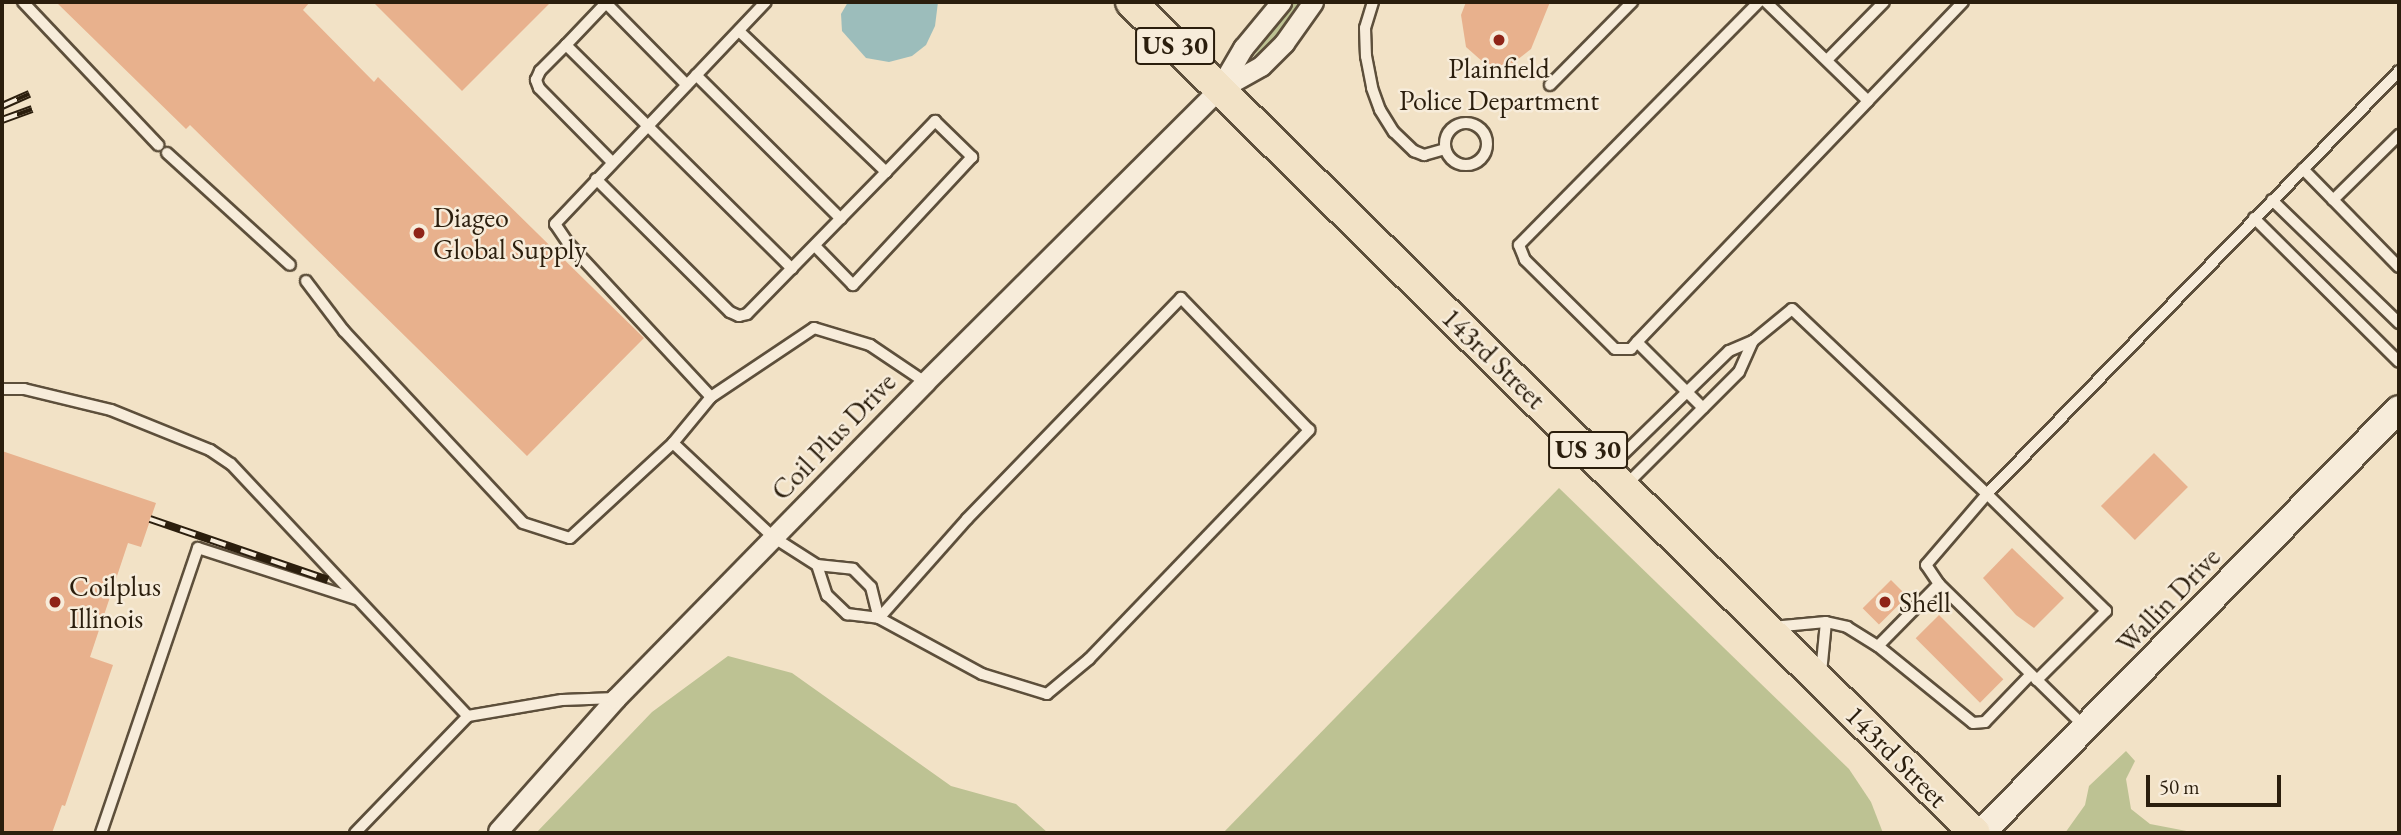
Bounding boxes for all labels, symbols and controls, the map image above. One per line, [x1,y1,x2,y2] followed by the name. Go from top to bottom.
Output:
[1135,23,1215,68] road number: US 30
[1491,32,1507,48] marker: Plainfield Police Department
[1399,51,1599,117] place label: Plainfield Police Department
[433,200,587,266] place label: Diageo Global Supply
[411,225,427,241] marker: Diageo Global Supply
[1435,300,1553,416] street label: 143rd Street
[764,365,902,507] street label: Coil Plus Drive
[1548,428,1628,472] road number: US 30
[2109,540,2227,660] street label: Wallin Drive
[69,569,161,635] place label: Coilplus Illinois
[1899,585,1951,619] place label: Shell
[47,594,63,610] marker: Coilplus Illinois
[1877,594,1893,610] marker: Shell
[1839,698,1955,814] street label: 143rd Street
[2149,762,2284,806] scale bar
[2159,773,2200,800] text: 50 m

